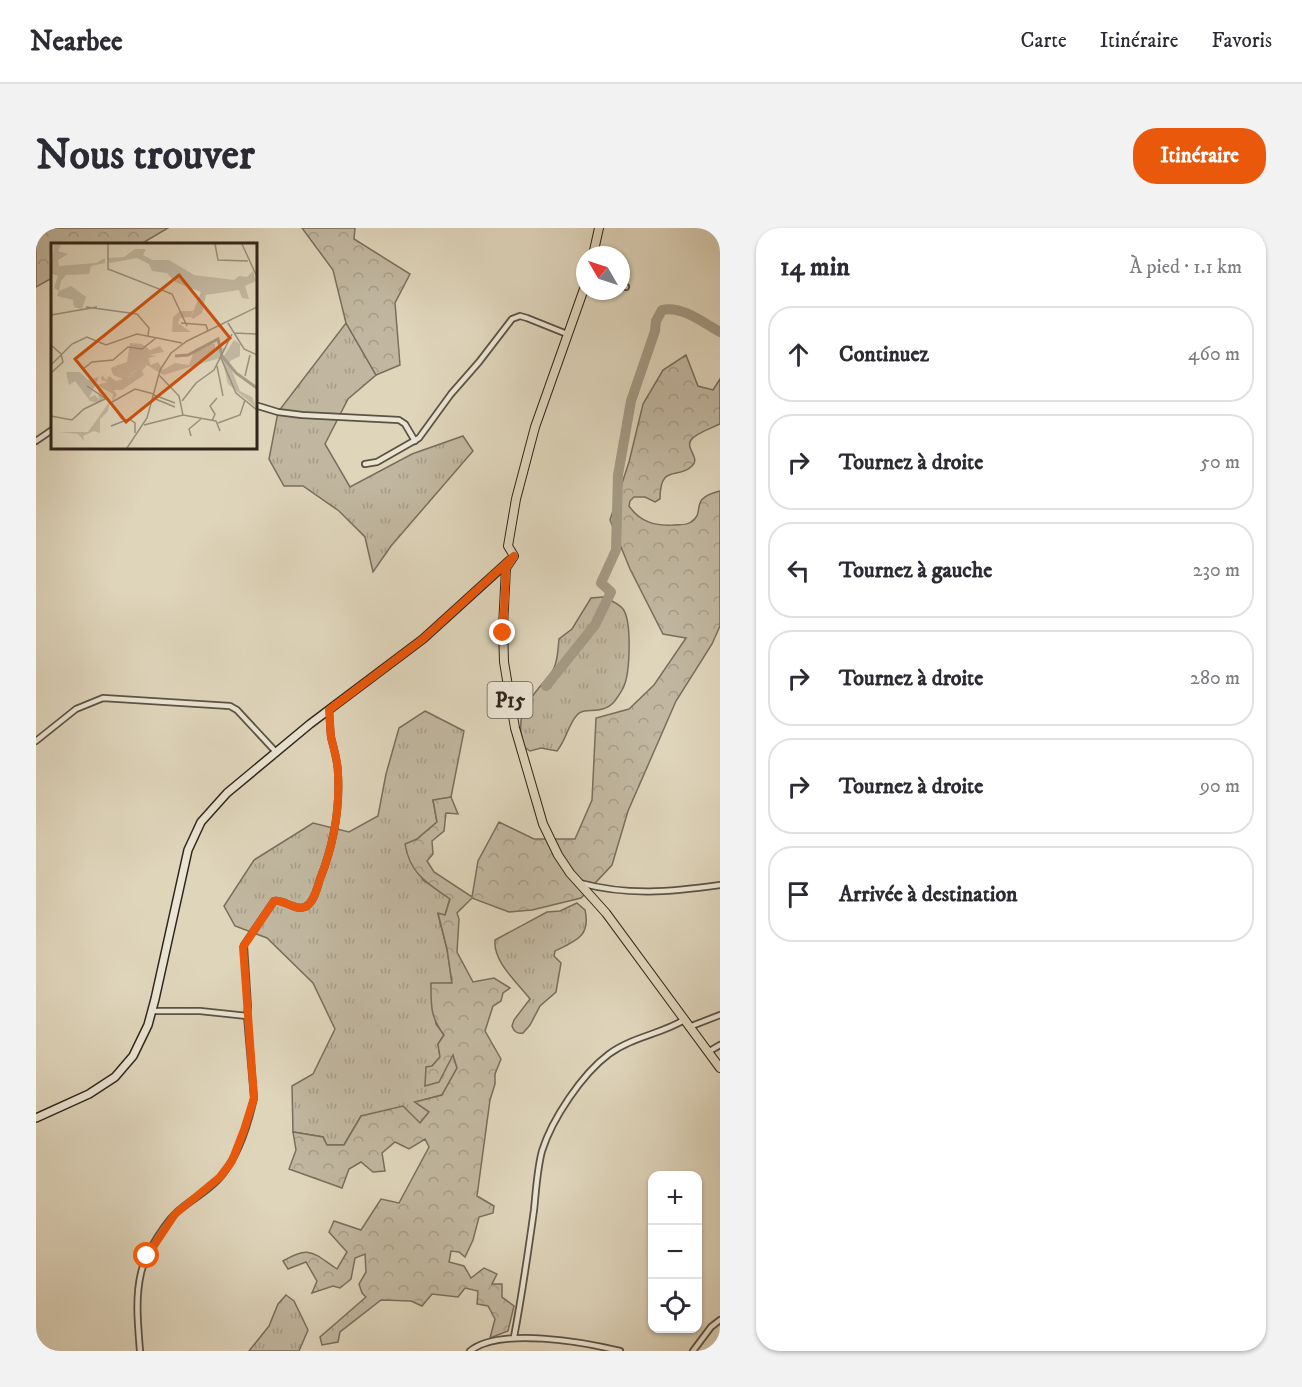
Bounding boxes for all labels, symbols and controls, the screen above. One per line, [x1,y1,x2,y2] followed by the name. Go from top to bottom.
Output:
[30,24,123,59] text: Nearbee
[1021,28,1067,54] text: Carte
[1100,28,1178,54] text: Itinéraire
[1211,28,1272,54] text: Favoris
[1133,128,1266,184] button: Itinéraire
[36,130,255,182] text: Nous trouver
[51,243,256,448] inset map
[576,246,630,300] north arrow
[780,251,850,284] text: 14 min
[1129,255,1242,280] text: À pied · 1.1 km
[782,338,815,371] icon: ahead
[839,341,929,368] text: Continuez
[1188,342,1240,367] text: 460 m
[782,446,815,479] icon: right
[839,449,983,476] text: Tournez à droite
[1200,450,1240,475] text: 50 m
[782,554,815,587] icon: left
[839,557,992,584] text: Tournez à gauche
[1193,558,1240,583] text: 230 m
[489,619,515,645] route end
[782,662,815,695] icon: right
[839,665,983,692] text: Tournez à droite
[1190,666,1240,691] text: 280 m
[488,682,532,718] road number: P15
[782,770,815,803] icon: right
[839,773,983,800] text: Tournez à droite
[1200,774,1240,799] text: 90 m
[782,878,815,911] icon: arrive
[839,881,1018,908] text: Arrivée à destination
[648,1171,702,1333] map controls
[648,1171,702,1225] button: +
[648,1225,702,1279] button: −
[133,1242,159,1268] route start
[648,1279,702,1333] button: locate

